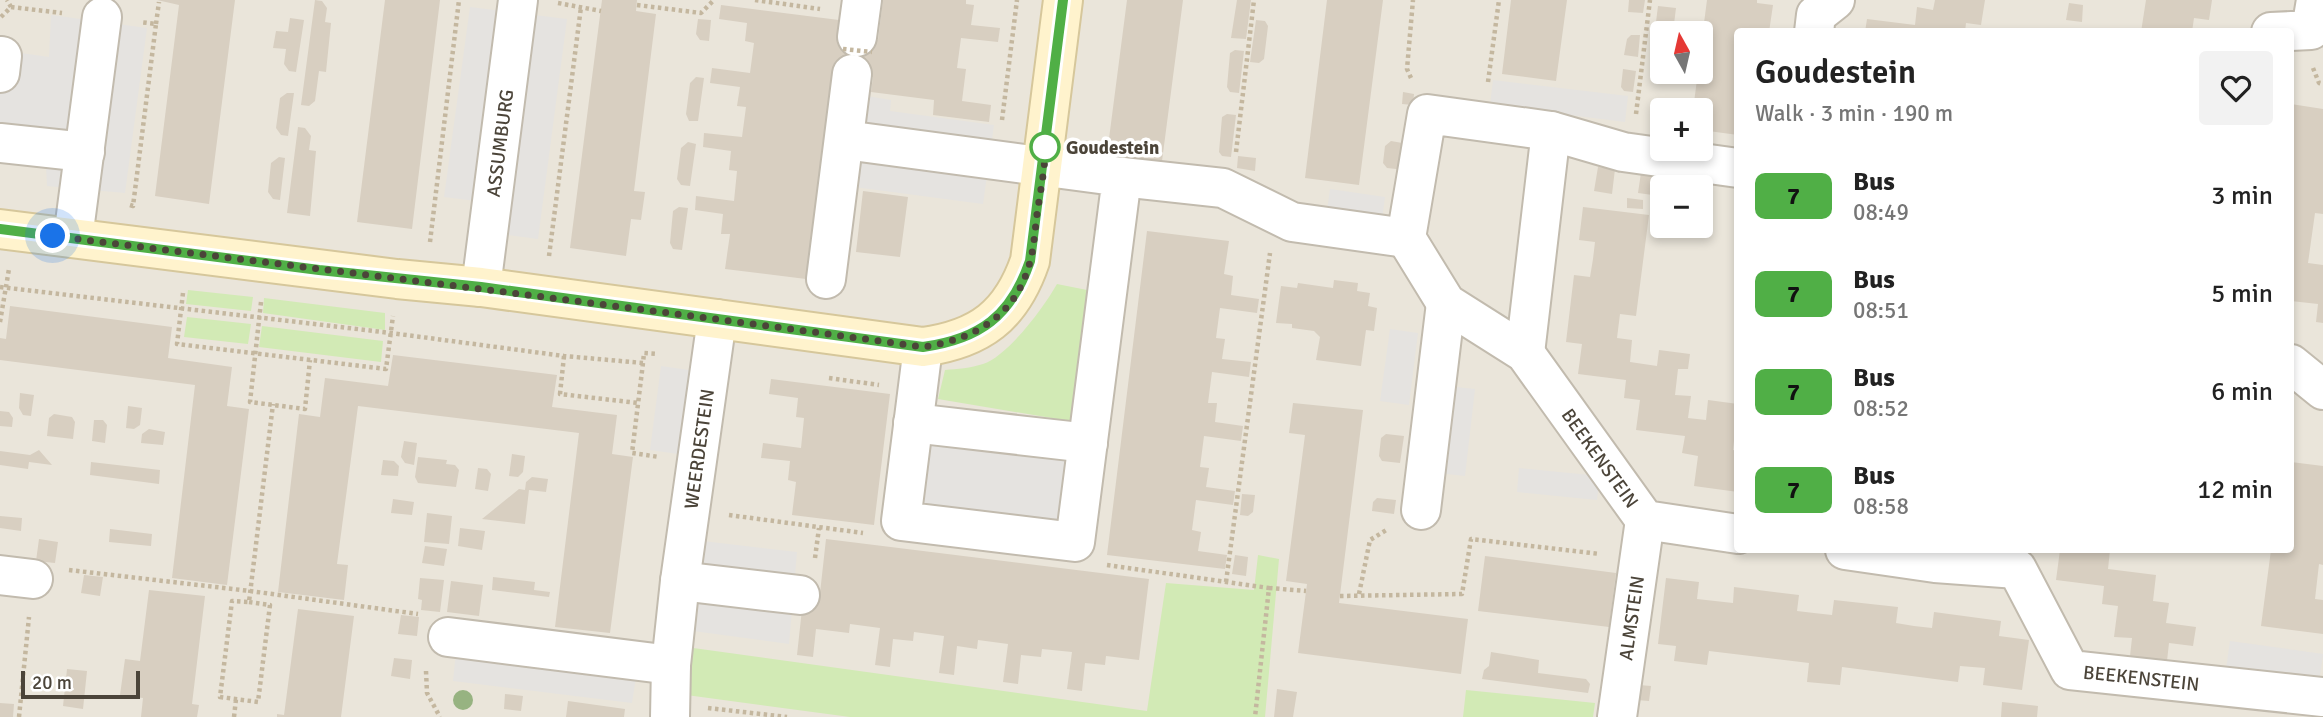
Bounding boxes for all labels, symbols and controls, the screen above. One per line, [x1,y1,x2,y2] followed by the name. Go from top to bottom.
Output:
[1650,21,1713,84] north arrow
[1650,21,1713,238] map controls
[2199,51,2273,125] button: heart
[1755,52,1916,93] text: Goudestein
[482,88,519,199] street label: ASSUMBURG
[1650,98,1713,161] button: +
[1755,99,1953,128] text: Walk · 3 min · 190 m
[1030,132,1060,162] marker: Goudestein
[1066,136,1159,160] place label: Goudestein
[1853,166,1895,198] text: Bus
[1650,175,1713,238] button: −
[2211,180,2273,212] text: 3 min
[1787,181,1800,211] text: 7
[1853,198,1909,227] text: 08:49
[35,218,70,253] your location
[1853,264,1895,296] text: Bus
[2211,278,2273,310] text: 5 min
[1787,279,1800,309] text: 7
[1853,296,1909,325] text: 08:51
[1853,362,1895,394] text: Bus
[2211,376,2273,408] text: 6 min
[1787,377,1800,407] text: 7
[679,387,720,510] street label: WEERDESTEIN
[1853,394,1909,423] text: 08:52
[1556,404,1643,513] street label: BEEKENSTEIN
[1853,460,1895,492] text: Bus
[2197,474,2273,506] text: 12 min
[1787,475,1800,505] text: 7
[1853,492,1909,521] text: 08:58
[1614,574,1650,662] street label: ALMSTEIN
[2082,660,2201,697] street label: BEEKENSTEIN
[21,668,140,700] scale bar
[32,671,72,695] text: 20 m

